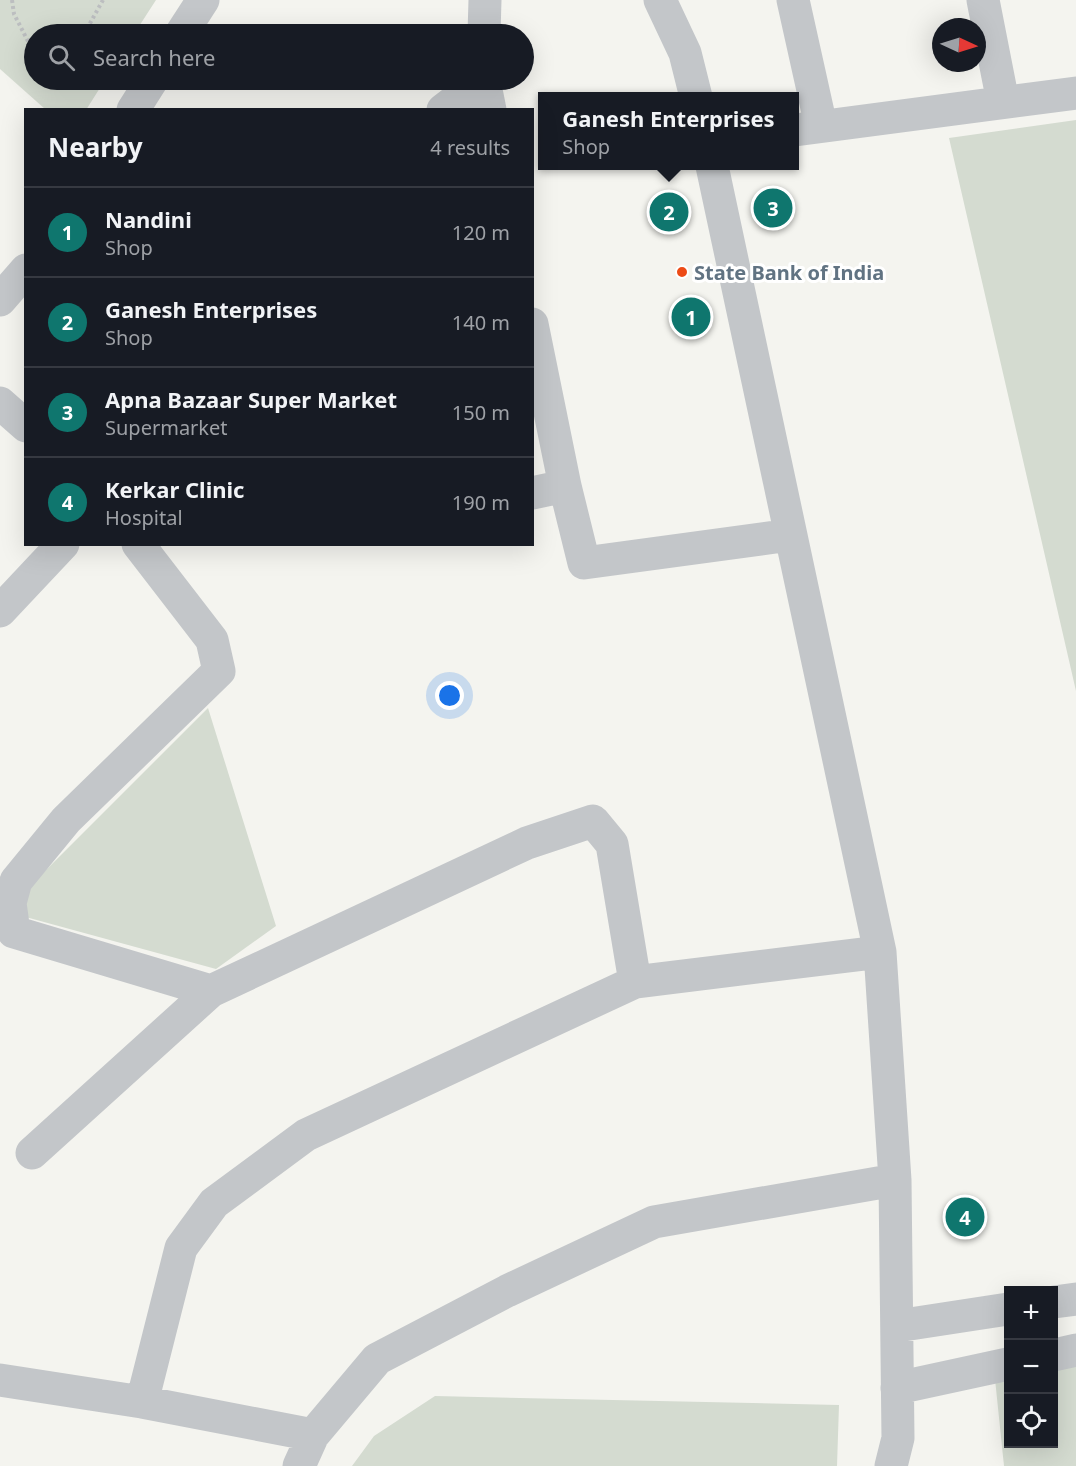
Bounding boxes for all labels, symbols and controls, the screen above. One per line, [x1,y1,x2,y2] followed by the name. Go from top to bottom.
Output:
[932,18,986,72] north arrow
[24,24,534,90] search box
[45,41,78,74] icon: search
[93,42,215,72] text: Search here
[538,92,799,170] popup
[562,103,775,133] text: Ganesh Enterprises
[48,129,143,165] text: Nearby
[562,133,610,160] text: Shop
[430,134,510,161] text: 4 results
[754,186,792,230] pin: 3
[650,190,688,234] pin: 2
[105,204,192,234] text: Nandini
[62,219,73,246] text: 1
[452,219,510,246] text: 120 m
[105,234,153,261] text: Shop
[694,259,884,286] place label: State Bank of India
[675,265,689,279] marker: State Bank of India
[105,294,317,324] text: Ganesh Enterprises
[672,294,710,340] pin: 1
[62,309,73,336] text: 2
[452,309,510,336] text: 140 m
[105,324,153,351] text: Shop
[105,384,397,414] text: Apna Bazaar Super Market
[62,399,73,426] text: 3
[452,399,510,426] text: 150 m
[105,414,228,441] text: Supermarket
[105,474,244,504] text: Kerkar Clinic
[62,489,73,516] text: 4
[452,489,510,516] text: 190 m
[105,504,183,531] text: Hospital
[435,681,464,710] your location
[946,1194,984,1240] pin: 4
[1004,1286,1058,1448] map controls
[1004,1286,1058,1340] button: +
[1004,1340,1058,1394] button: −
[1004,1394,1058,1448] button: locate

